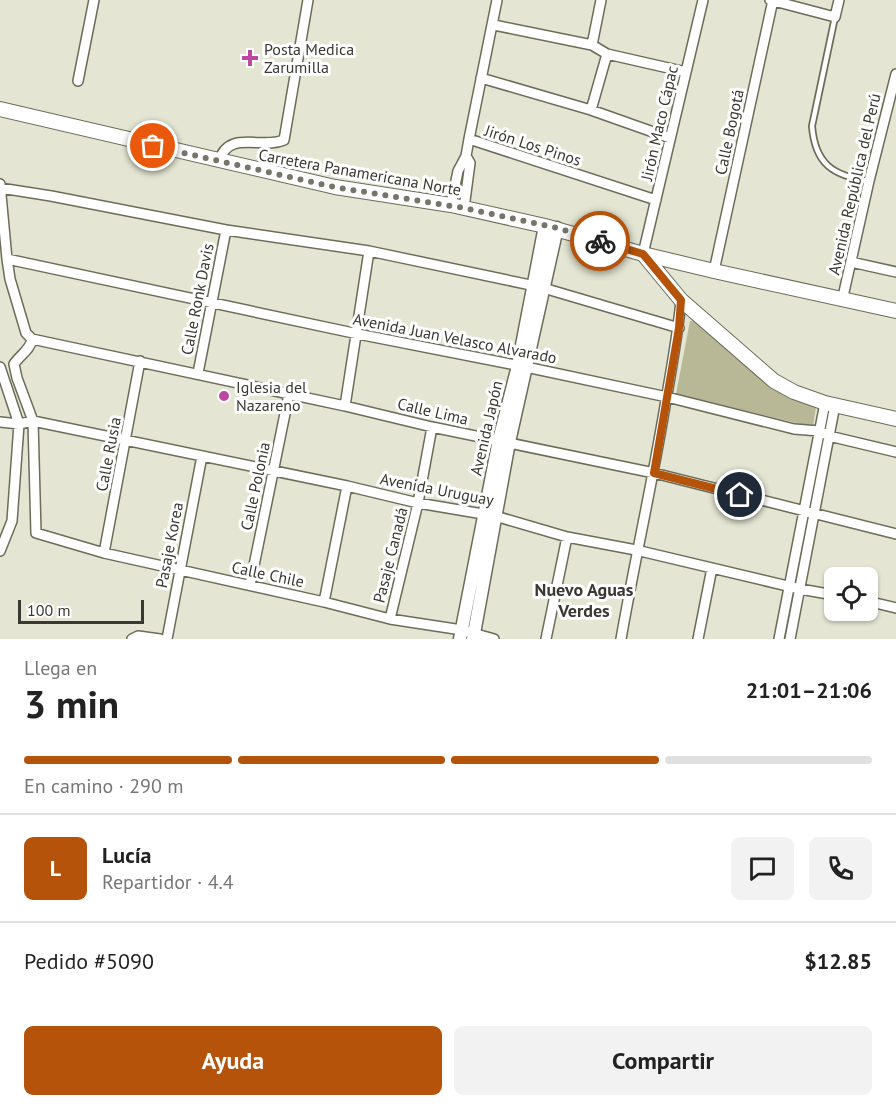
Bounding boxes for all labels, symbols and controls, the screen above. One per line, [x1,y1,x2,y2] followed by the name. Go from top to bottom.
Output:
[264,39,354,77] place label: Posta Medica Zarumilla
[241,49,259,67] marker: Posta Medica Zarumilla
[636,64,682,183] street label: Jirón Maco Cápac
[710,87,748,177] street label: Calle Bogotá
[823,91,885,277] street label: Avenida República del Perú
[127,120,178,171] pin
[481,120,584,170] street label: Jirón Los Pinos
[136,129,169,162] icon: bag
[257,144,463,200] street label: Carretera Panamericana Norte
[570,211,630,271] courier
[584,225,617,258] icon: bike
[176,241,218,356] street label: Calle Ronk Davis
[351,308,559,368] street label: Avenida Juan Velasco Alvarado
[236,377,307,415] place label: Iglesia del Nazareno
[465,379,507,477] street label: Avenida Japón
[217,389,231,403] marker: Iglesia del Nazareno
[396,393,470,429] street label: Calle Lima
[91,415,125,493] street label: Calle Rusia
[236,440,274,532] street label: Calle Polonia
[378,468,496,510] street label: Avenida Uruguay
[714,469,765,520] pin
[723,478,756,511] icon: home
[151,501,187,589] street label: Pasaje Korea
[368,505,412,605] street label: Pasaje Canadá
[230,557,306,591] street label: Calle Chile
[824,567,878,621] map controls
[824,567,878,621] button: locate
[535,578,634,622] district label: Nuevo Aguas Verdes
[18,597,144,624] scale bar
[27,600,70,620] text: 100 m
[24,655,97,681] text: Llega en
[746,676,872,704] text: 21:01–21:06
[24,678,119,729] text: 3 min
[24,773,184,799] text: En camino · 290 m
[731,837,794,900] button: chat
[809,837,872,900] button: phone
[102,841,152,869] text: Lucía
[50,854,61,882] text: L
[102,869,234,895] text: Repartidor · 4.4
[24,947,154,975] text: Pedido #5090
[804,947,872,975] text: $12.85
[24,1026,442,1095] button: Ayuda
[454,1026,872,1095] button: Compartir

